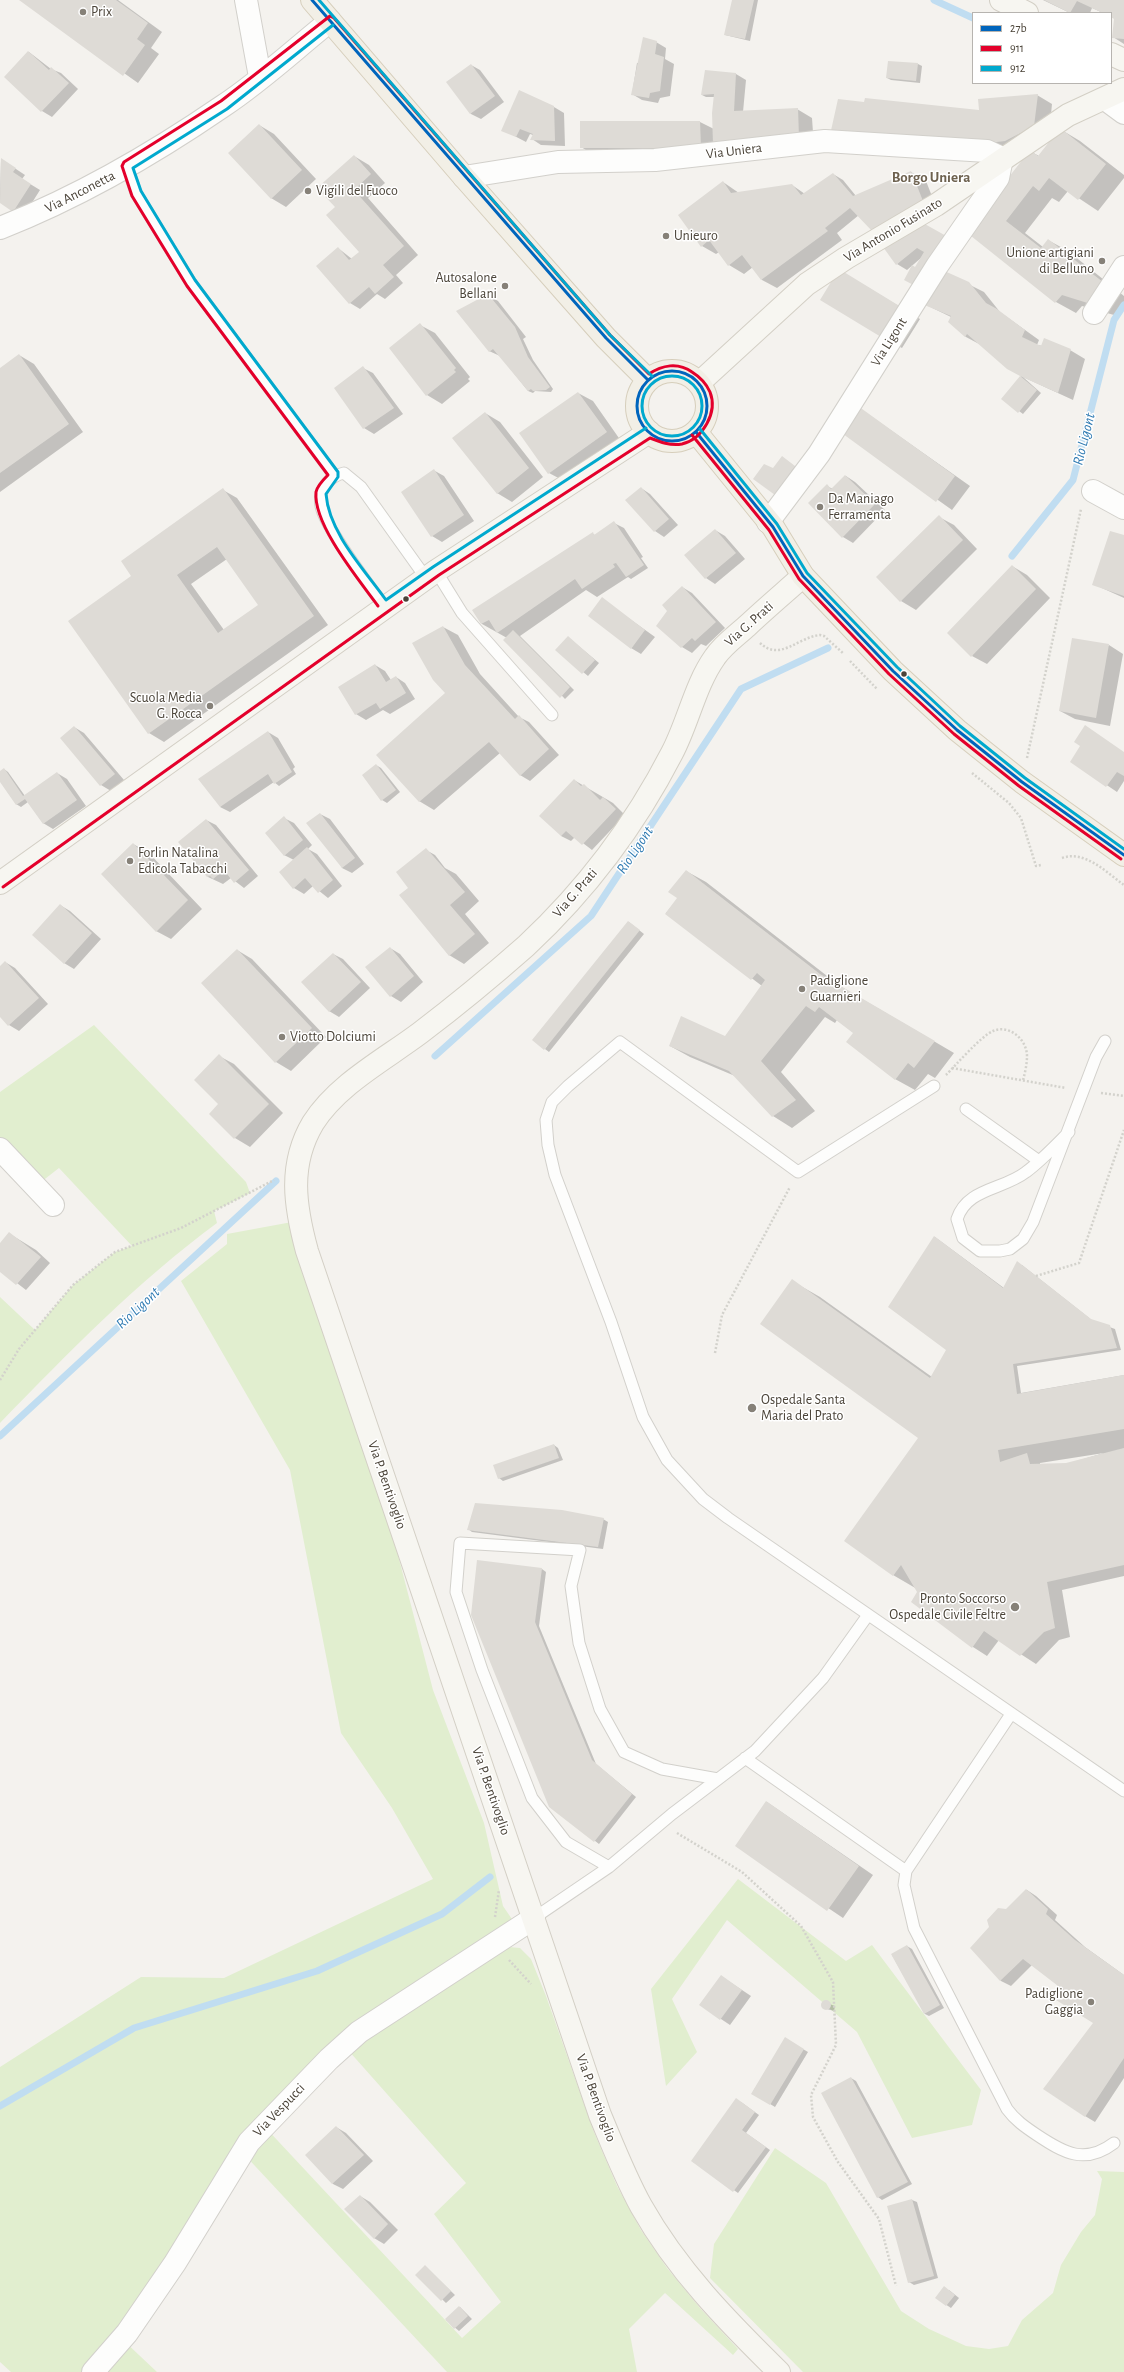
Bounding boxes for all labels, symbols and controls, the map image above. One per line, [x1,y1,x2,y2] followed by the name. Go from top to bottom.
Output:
[91,4,112,20] place label: Prix
[78,7,88,17] marker: Prix
[972,12,1112,84] legend
[1010,22,1027,34] text: 27b
[1010,42,1024,54] text: 911
[1010,62,1025,74] text: 912
[705,139,763,163] street label: Via Uniera
[42,167,118,217] street label: Via Anconetta
[892,168,970,186] district label: Borgo Uniera
[316,183,398,199] place label: Vigili del Fuoco
[303,186,313,196] marker: Vigili del Fuoco
[841,194,945,266] street label: Via Antonio Fusinato
[674,228,718,244] place label: Unieuro
[661,231,671,241] marker: Unieuro
[1006,245,1094,278] place label: Unione artigiani di Belluno
[1097,256,1107,266] marker: Unione artigiani di Belluno
[435,270,497,302] place label: Autosalone Bellani
[500,281,510,291] marker: Autosalone Bellani
[867,314,911,370] street label: Via Ligont
[1069,411,1099,467] water label: Rio Ligont
[828,491,894,524] place label: Da Maniago Ferramenta
[815,502,825,512] marker: Da Maniago Ferramenta
[401,594,411,604] unlabelled marker
[721,598,777,650] street label: Via G. Prati
[899,669,909,679] unlabelled marker
[130,690,202,722] place label: Scuola Media G. Rocca
[205,701,215,711] marker: Scuola Media G. Rocca
[613,823,657,877] water label: Rio Ligont
[138,845,227,878] place label: Forlin Natalina Edicola Tabacchi
[125,856,135,866] marker: Forlin Natalina Edicola Tabacchi
[549,865,601,921] street label: Via G. Prati
[810,973,868,1006] place label: Padiglione Guarnieri
[797,984,807,994] marker: Padiglione Guarnieri
[290,1029,376,1045] place label: Viotto Dolciumi
[277,1032,287,1042] marker: Viotto Dolciumi
[112,1283,164,1333] water label: Rio Ligont
[761,1392,845,1424] place label: Ospedale Santa Maria del Prato
[746,1402,758,1414] marker: Ospedale Santa Maria del Prato
[364,1439,410,1531] street label: Via P. Bentivoglio
[889,1591,1006,1624] place label: Pronto Soccorso Ospedale Civile Feltre
[1009,1601,1021,1613] marker: Pronto Soccorso Ospedale Civile Feltre
[468,1745,514,1837] street label: Via P. Bentivoglio
[1025,1986,1083,2018] place label: Padiglione Gaggia
[1086,1997,1096,2007] marker: Padiglione Gaggia
[572,2052,620,2144] street label: Via P. Bentivoglio
[250,2080,308,2140] street label: Via Vespucci

